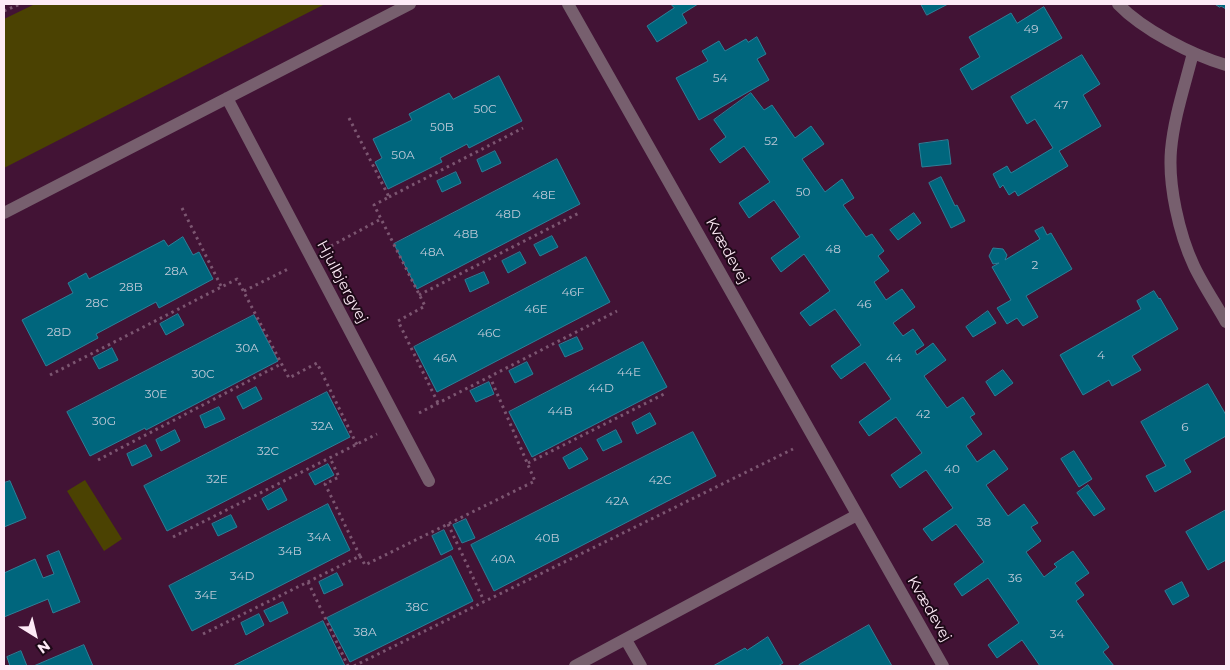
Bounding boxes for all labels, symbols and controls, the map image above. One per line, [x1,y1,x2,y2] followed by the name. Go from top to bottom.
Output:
[1023,22,1039,36] house number: 49
[713,71,727,85] house number: 54
[1054,98,1068,112] house number: 47
[473,102,497,116] house number: 50C
[430,120,454,134] house number: 50B
[764,134,778,148] house number: 52
[391,148,415,162] house number: 50A
[796,185,810,199] house number: 50
[532,188,556,202] house number: 48E
[495,207,521,221] house number: 48D
[701,215,753,287] street label: Kvædevej
[454,227,478,241] house number: 48B
[313,238,371,326] street label: Hjulbjergvej
[825,242,841,256] house number: 48
[420,245,444,259] house number: 48A
[1032,258,1038,272] house number: 2
[164,264,188,278] house number: 28A
[119,280,143,294] house number: 28B
[562,285,584,299] house number: 46F
[86,296,108,310] house number: 28C
[856,297,872,311] house number: 46
[524,302,548,316] house number: 46E
[47,325,71,339] house number: 28D
[477,326,501,340] house number: 46C
[235,341,259,355] house number: 30A
[1097,348,1105,362] house number: 4
[433,351,457,365] house number: 46A
[886,351,902,365] house number: 44
[617,365,641,379] house number: 44E
[191,367,215,381] house number: 30C
[588,381,614,395] house number: 44D
[145,387,167,401] house number: 30E
[548,404,572,418] house number: 44B
[916,407,930,421] house number: 42
[92,414,116,428] house number: 30G
[311,419,333,433] house number: 32A
[1181,420,1189,434] house number: 6
[257,444,279,458] house number: 32C
[944,462,960,476] house number: 40
[206,472,228,486] house number: 32E
[648,473,672,487] house number: 42C
[605,494,629,508] house number: 42A
[977,515,991,529] house number: 38
[307,530,331,544] house number: 34A
[535,531,559,545] house number: 40B
[278,544,302,558] house number: 34B
[491,552,515,566] house number: 40A
[230,569,254,583] house number: 34D
[1008,571,1022,585] house number: 36
[903,573,955,645] street label: Kvædevej
[195,588,217,602] house number: 34E
[406,600,428,614] house number: 38C
[10,610,60,660] north arrow
[354,625,376,639] house number: 38A
[1050,627,1064,641] house number: 34
[34,637,54,658] text: N

